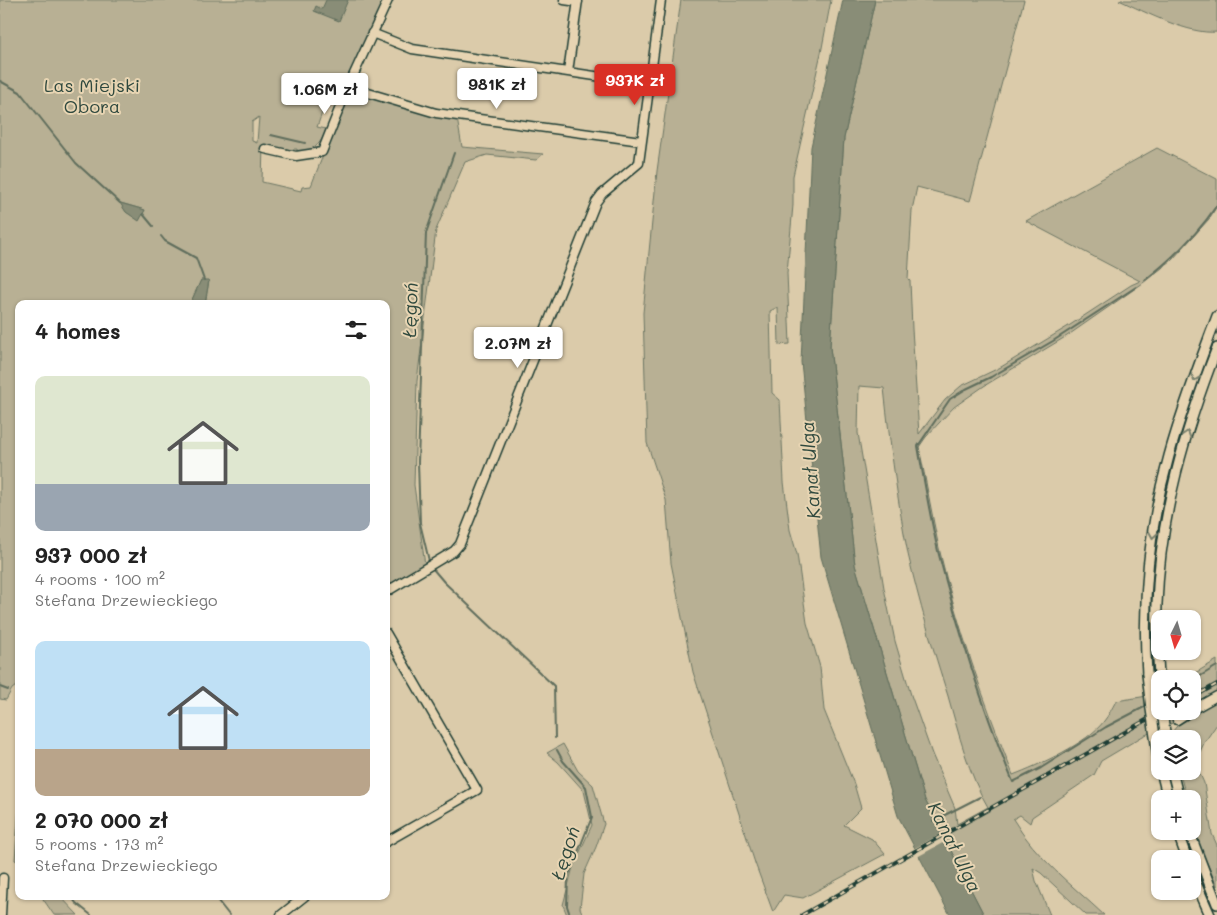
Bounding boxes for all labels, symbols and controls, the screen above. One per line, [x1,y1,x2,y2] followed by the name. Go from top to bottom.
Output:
[589,64,681,106] pin: 937K zł
[451,68,543,110] pin: 981K zł
[605,69,665,90] text: 937K zł
[273,72,377,115] pin: 1.06M zł
[44,73,140,118] park label: Las Miejski Obora
[468,73,526,94] text: 981K zł
[292,78,358,99] text: 1.06M zł
[396,282,423,338] water label: Łęgoń
[342,316,370,344] icon: filters
[35,317,121,344] text: 4 homes
[466,326,570,369] pin: 2.07M zł
[485,332,551,353] text: 2.07M zł
[1190,374,1200,382] one-way arrow
[158,408,248,498] icon: home
[794,420,825,520] water label: Kanał Ulga
[1181,430,1191,439] one-way arrow
[1148,531,1158,539] one-way arrow
[35,541,147,568] text: 937 000 zł
[35,568,165,589] text: 4 rooms · 100 m²
[35,589,218,610] text: Stefana Drzewieckiego
[1151,610,1201,660] north arrow
[1151,610,1201,900] map controls
[1151,670,1201,720] button: locate
[158,673,248,763] icon: home
[1151,730,1201,780] button: layers
[1151,790,1201,840] button: +
[923,797,988,896] water label: Kanał Ulga
[35,806,168,833] text: 2 070 000 zł
[544,823,585,883] water label: Łęgoń
[35,833,164,854] text: 5 rooms · 173 m²
[1151,850,1201,900] button: −
[35,854,218,875] text: Stefana Drzewieckiego

